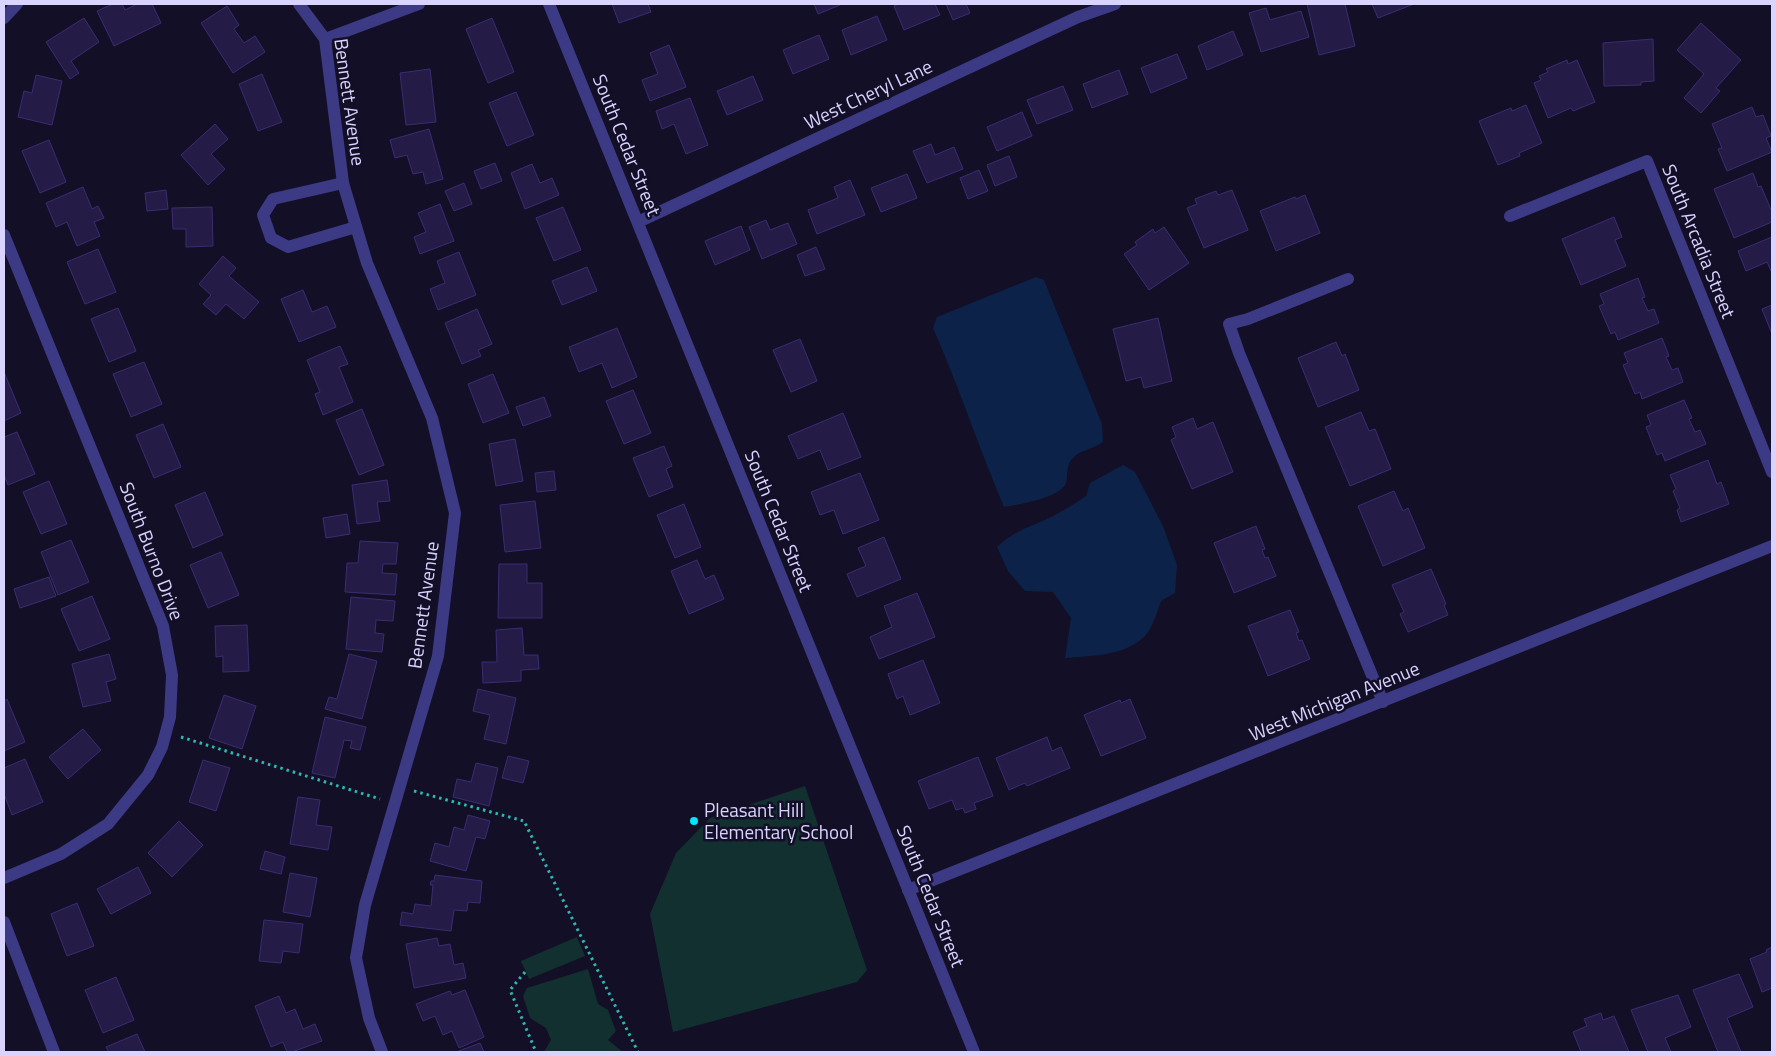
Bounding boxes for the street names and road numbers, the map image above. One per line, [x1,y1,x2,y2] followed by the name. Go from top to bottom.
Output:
[327,36,374,167] street label: Bennett Avenue
[799,51,937,136] street label: West Cheryl Lane
[586,70,669,220] street label: South Cedar Street
[1655,159,1744,323] street label: South Arcadia Street
[738,446,821,596] street label: South Cedar Street
[113,478,192,624] street label: South Burno Drive
[399,539,446,670] street label: Bennett Avenue
[1244,653,1423,748] street label: West Michigan Avenue
[890,821,973,971] street label: South Cedar Street

